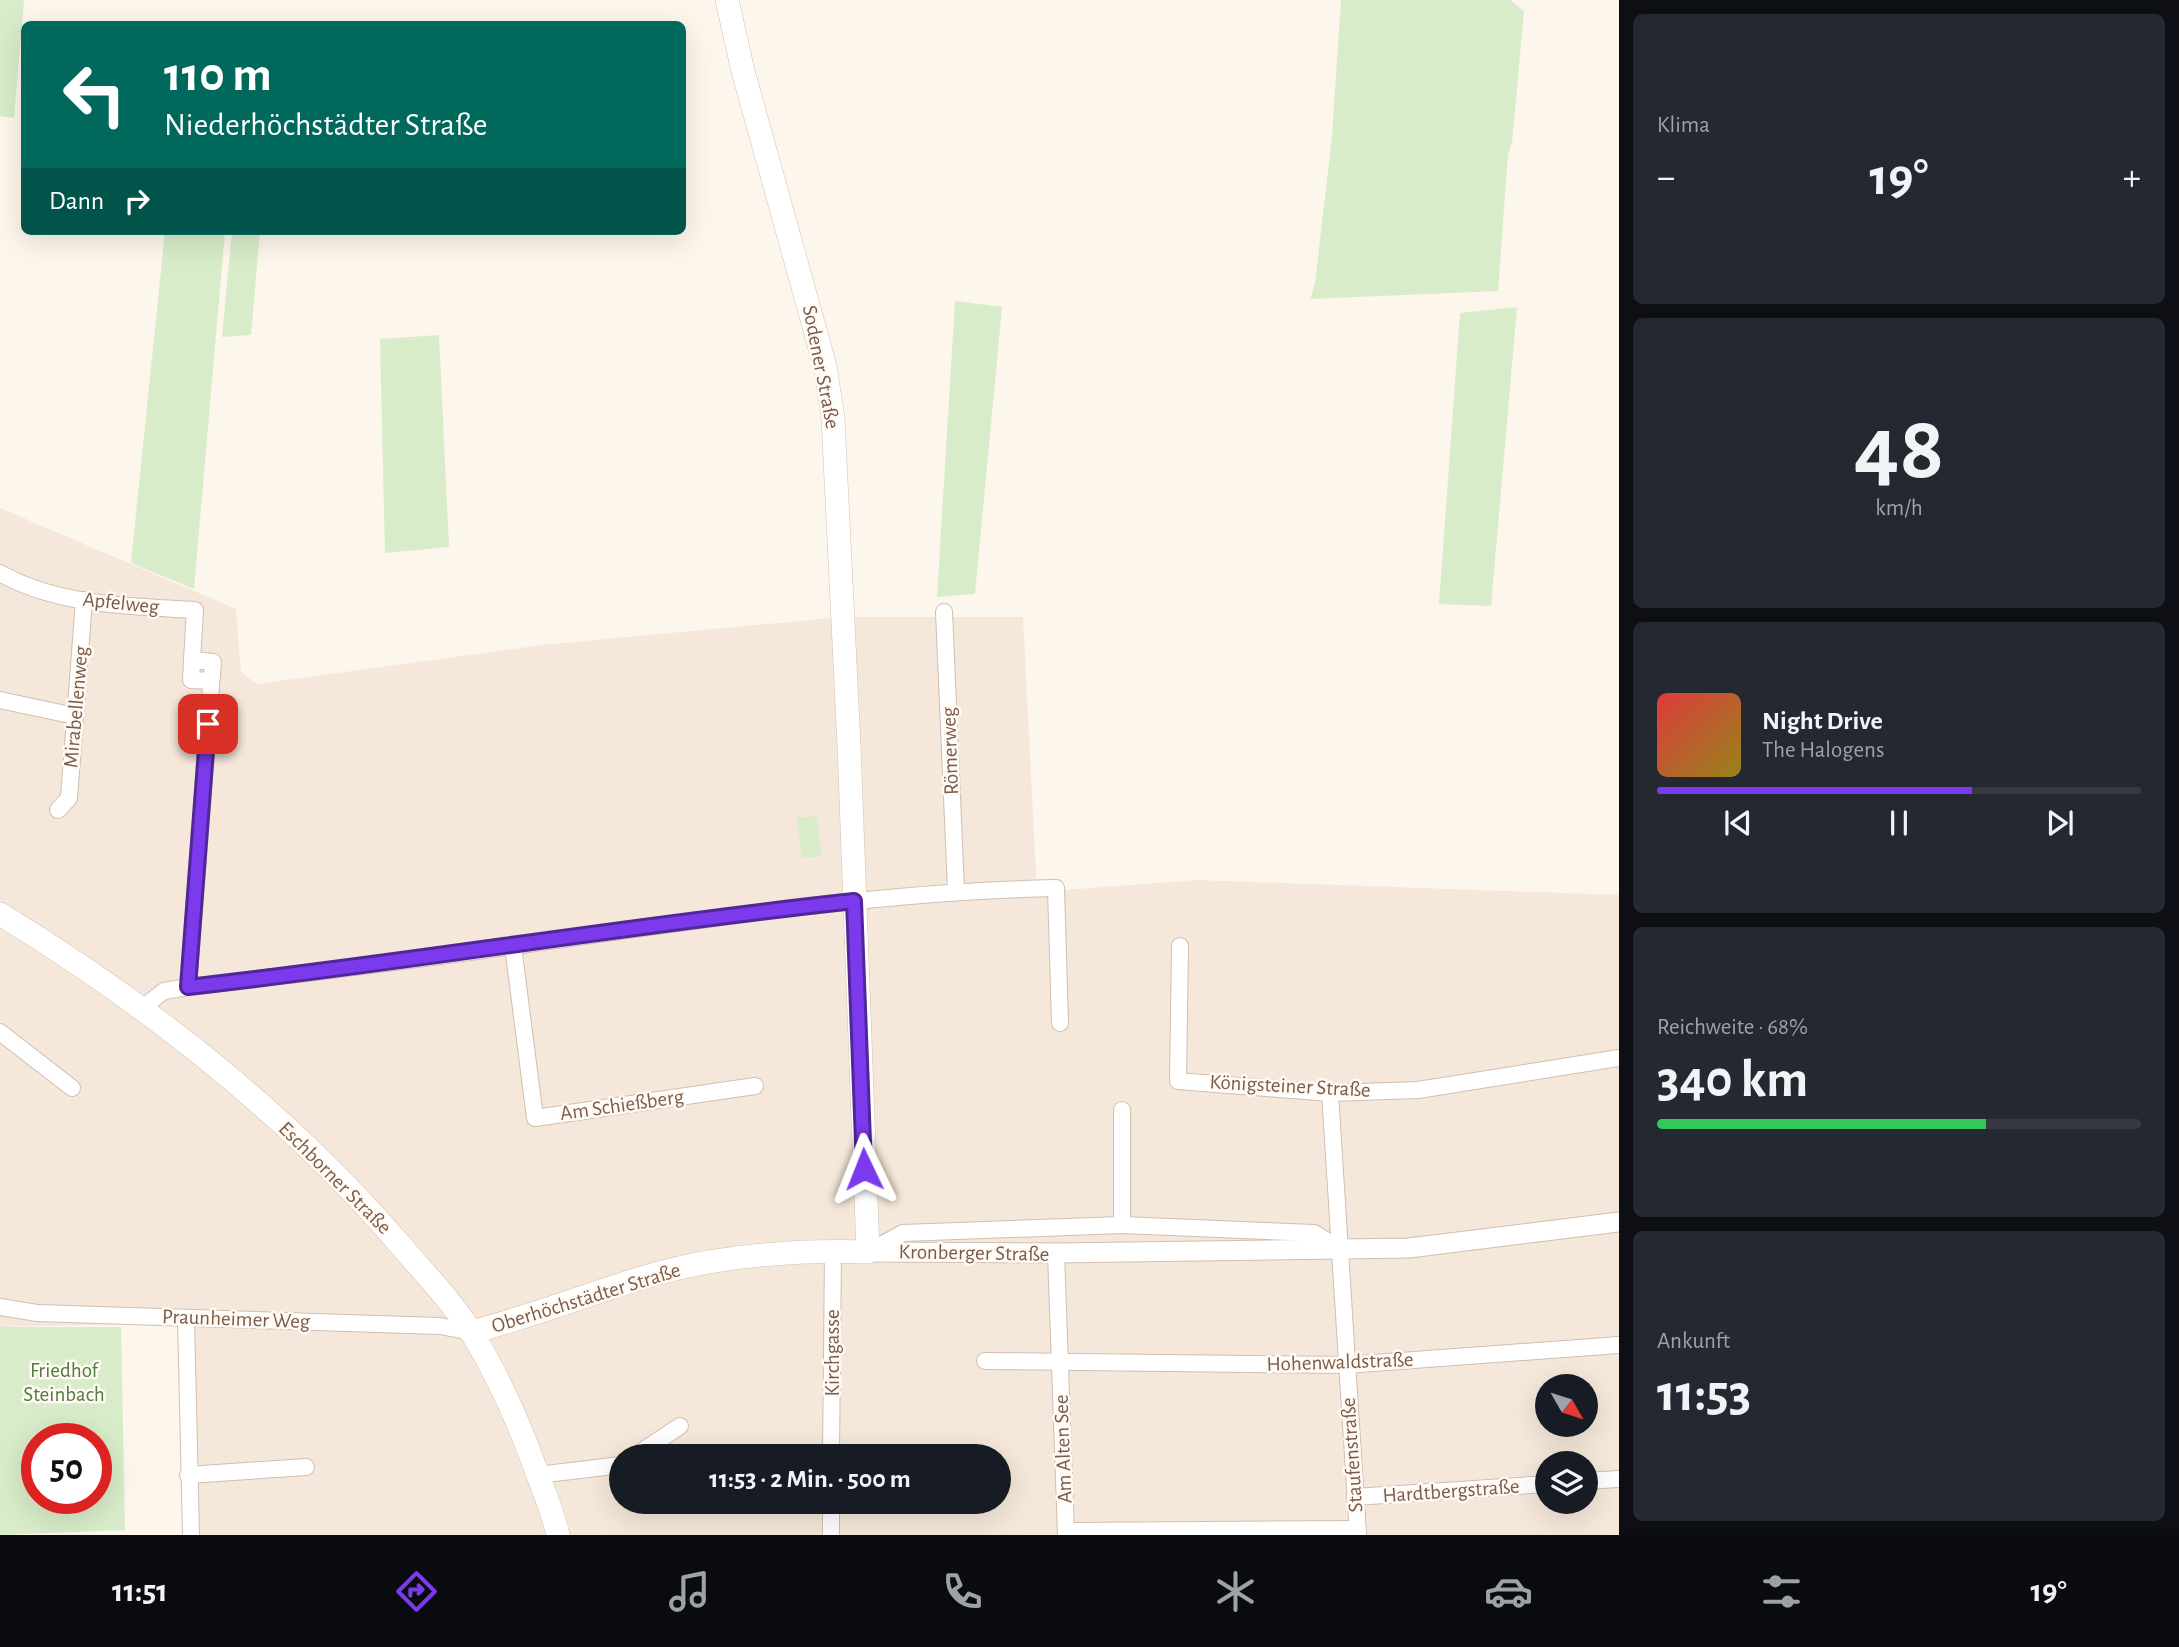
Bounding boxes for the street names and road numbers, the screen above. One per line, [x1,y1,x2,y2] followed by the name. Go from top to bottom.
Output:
[799,303,843,431] street label: Sodener Straße
[82,589,161,618] street label: Apfelweg
[60,644,92,769] street label: Mirabellenweg
[938,706,962,795] street label: Römerweg
[1209,1071,1371,1101] street label: Königsteiner Straße
[559,1086,686,1124] street label: Am Schießberg
[275,1118,395,1238] street label: Eschborner Straße
[899,1241,1049,1265] street label: Kronberger Straße
[489,1259,683,1337] street label: Oberhöchstädter Straße
[162,1306,311,1332] street label: Praunheimer Weg
[822,1309,843,1397] street label: Kirchgasse
[1266,1349,1414,1375] street label: Hohenwaldstraße
[1051,1394,1075,1504] street label: Am Alten See
[1338,1397,1366,1513] street label: Staufenstraße
[1382,1476,1520,1506] street label: Hardtbergstraße

